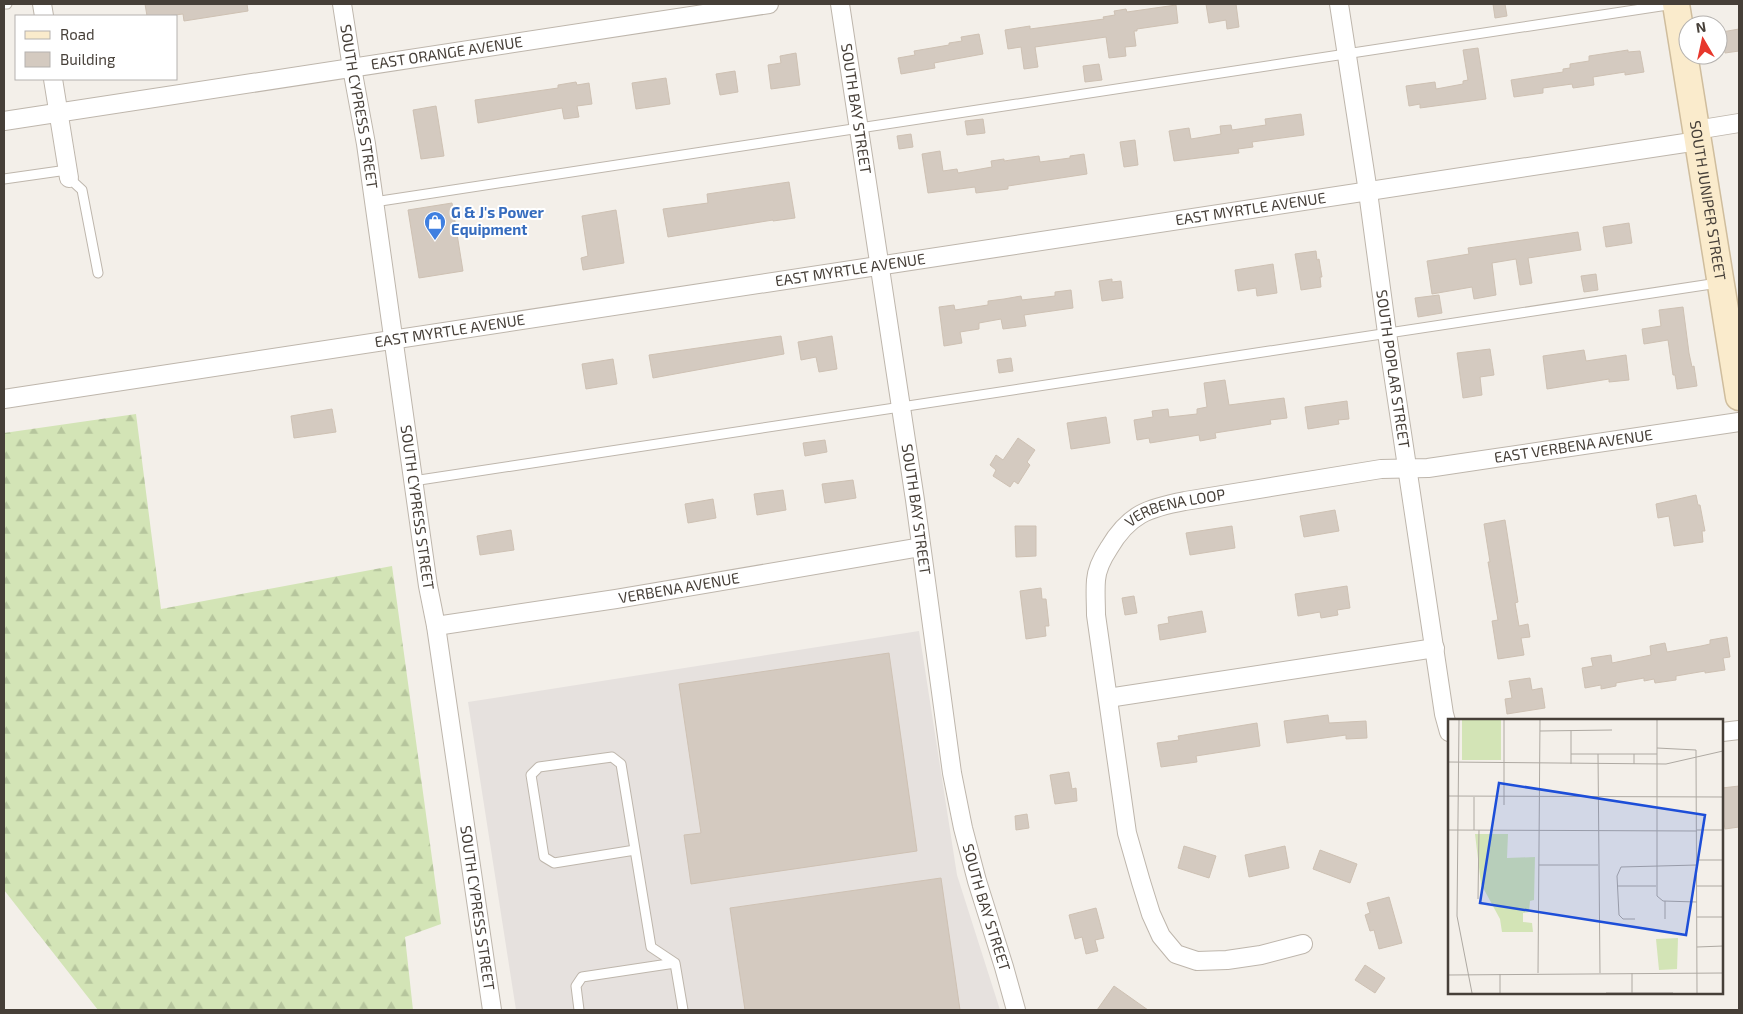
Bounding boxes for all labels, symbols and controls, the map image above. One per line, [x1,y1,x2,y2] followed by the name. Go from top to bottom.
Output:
[15,15,178,80] legend
[1678,15,1728,65] north arrow
[1695,17,1707,36] text: N
[337,23,382,190] street label: SOUTH CYPRESS STREET
[60,25,95,43] text: Road
[370,32,524,73] street label: EAST ORANGE AVENUE
[838,42,876,175] street label: SOUTH BAY STREET
[60,50,116,68] text: Building
[1687,119,1730,282] street label: SOUTH JUNIPER STREET
[1174,188,1327,228] street label: EAST MYRTLE AVENUE
[451,203,544,238] place label: G & J's Power Equipment
[423,210,447,241] shop icon: G & J's Power Equipment
[774,249,927,289] street label: EAST MYRTLE AVENUE
[1373,289,1414,450] street label: SOUTH POPLAR STREET
[373,310,526,350] street label: EAST MYRTLE AVENUE
[397,424,438,591] street label: SOUTH CYPRESS STREET
[1493,425,1654,466] street label: EAST VERBENA AVENUE
[899,443,935,576] street label: SOUTH BAY STREET
[1121,485,1227,530] street label: VERBENA LOOP
[617,568,741,606] street label: VERBENA AVENUE
[1448,719,1723,994] inset map
[457,824,499,992] street label: SOUTH CYPRESS STREET
[960,842,1015,973] street label: SOUTH BAY STREET

